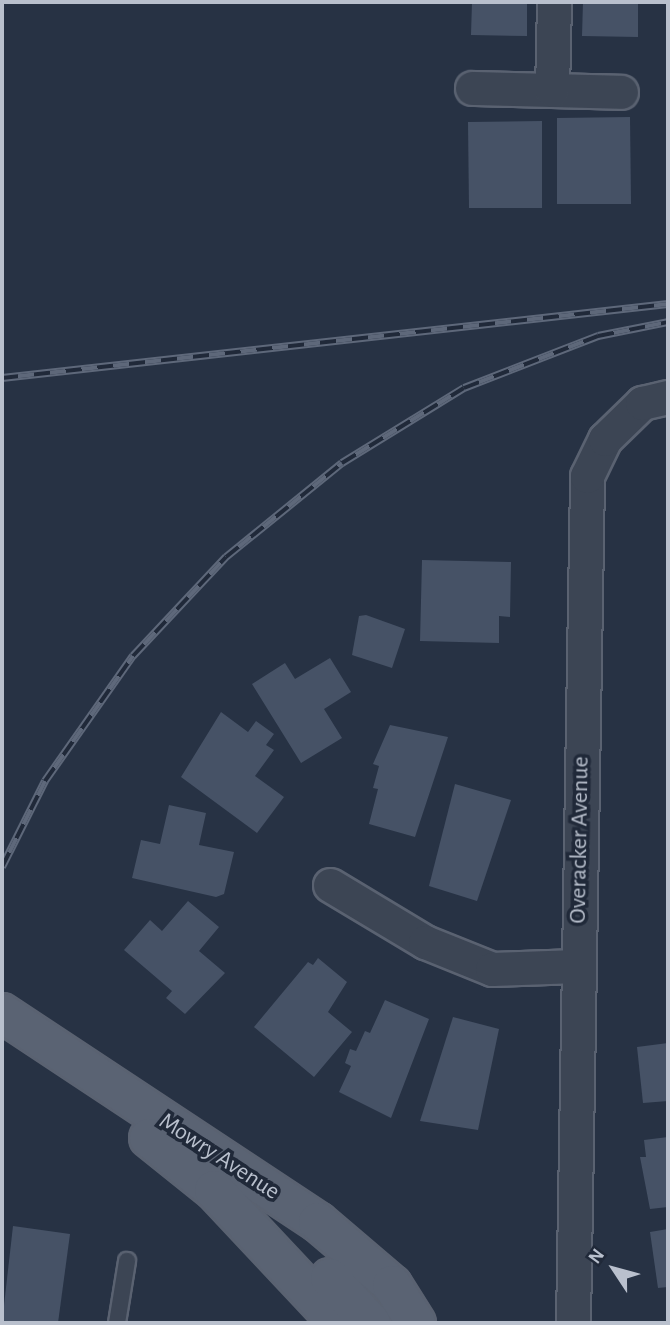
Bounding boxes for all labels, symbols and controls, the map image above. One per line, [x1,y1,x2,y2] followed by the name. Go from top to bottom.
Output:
[564,756,596,924] street label: Overacker Avenue
[153,1107,285,1207] street label: Mowry Avenue
[579,1234,649,1304] north arrow
[585,1245,608,1267] text: N

